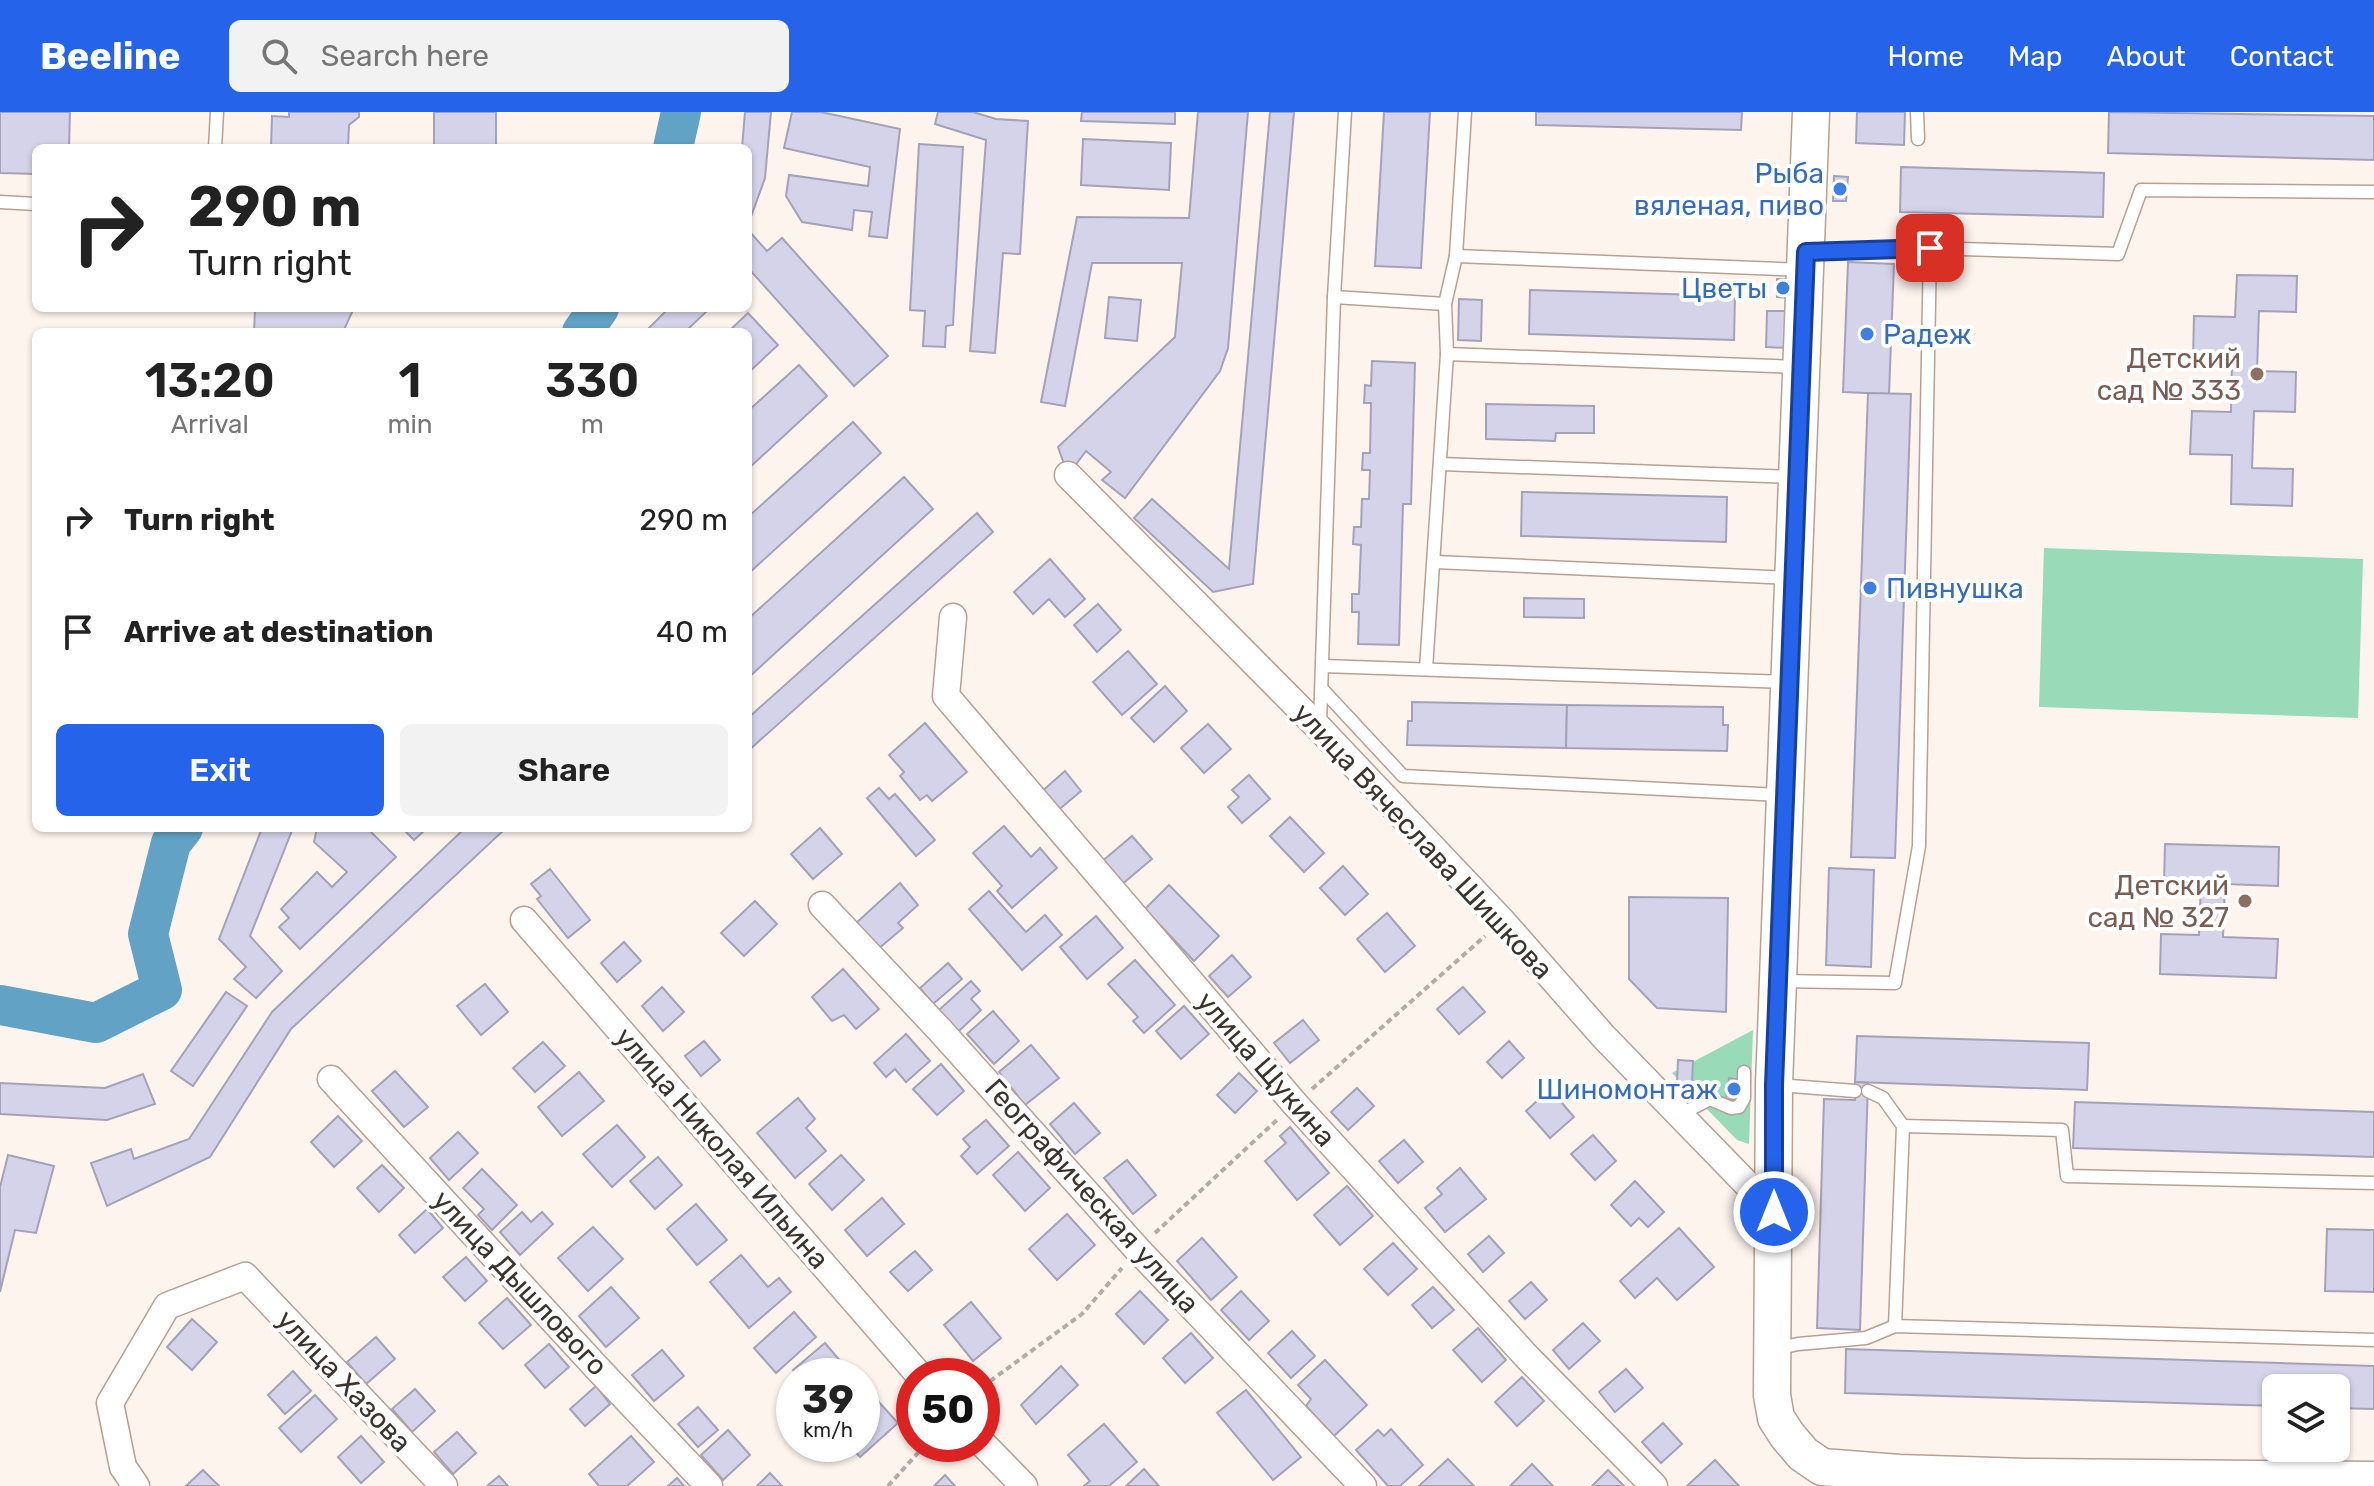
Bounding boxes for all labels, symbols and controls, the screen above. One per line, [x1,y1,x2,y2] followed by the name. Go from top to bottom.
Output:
[229,20,789,92] search box
[40,33,181,79] text: Beeline
[257,34,301,78] icon: search
[321,38,489,74] text: Search here
[1887,40,1964,73] text: Home
[2008,40,2062,73] text: Map
[2106,40,2186,73] text: About
[2230,40,2334,73] text: Contact
[1634,157,1824,222] place label: Рыба вяленая, пиво
[188,174,362,240] text: 290 m
[56,176,160,280] icon: right
[1831,180,1849,198] marker: Рыба вяленая, пиво
[1896,214,1964,282] pin
[1908,226,1952,270] icon: arrive
[188,241,352,284] text: Turn right
[1681,272,1767,305] place label: Цветы
[1774,279,1792,297] marker: Цветы
[1883,318,1971,351] place label: Радеж
[1858,325,1876,343] marker: Радеж
[2097,342,2241,407] place label: Детский сад № 333
[145,352,275,409] text: 13:20
[399,352,422,409] text: 1
[545,352,639,409] text: 330
[2248,365,2266,383] marker: Детский сад № 333
[171,409,249,440] text: Arrival
[387,409,433,440] text: min
[581,409,604,440] text: m
[56,498,100,542] icon: right
[124,502,275,538] text: Turn right
[640,502,728,538] text: 290 m
[1886,572,2024,605] place label: Пивнушка
[1861,579,1879,597] marker: Пивнушка
[56,610,100,654] icon: arrive
[124,614,434,650] text: Arrive at destination
[656,614,728,650] text: 40 m
[1286,696,1560,986] street label: улица Вячеслава Шишкова
[56,724,384,816] button: Exit
[400,724,728,816] button: Share
[2088,869,2229,934] place label: Детский сад № 327
[2236,892,2254,910] marker: Детский сад № 327
[1190,985,1342,1153] street label: улица Щукина
[608,1021,836,1275] street label: улица Николая Ильина
[978,1072,1206,1320] street label: Географическая улица
[1537,1073,1718,1106] place label: Шиномонтаж
[1725,1080,1743,1098] marker: Шиномонтаж
[1732,1170,1816,1254] position arrow
[426,1184,614,1382] street label: улица Дышлового
[270,1303,418,1459] street label: улица Хазова
[896,1358,1000,1462] speed limit sign: 50
[2262,1374,2350,1462] map controls
[2262,1374,2350,1462] button: layers
[802,1376,854,1423] text: 39
[803,1418,853,1442] text: km/h

